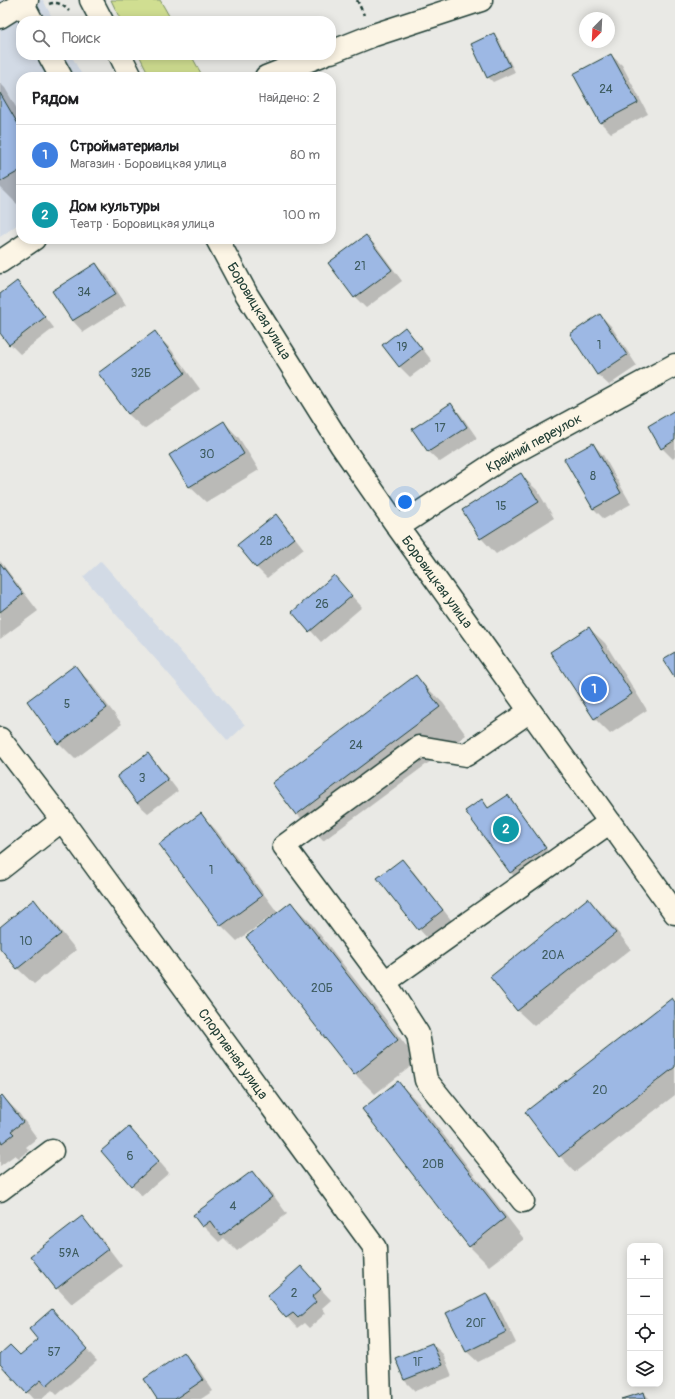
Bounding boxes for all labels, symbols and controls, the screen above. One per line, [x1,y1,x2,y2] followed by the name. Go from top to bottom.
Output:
[579,12,615,48] north arrow
[16,16,336,60] search box
[30,27,52,49] icon: search
[62,29,101,48] text: Поиск
[599,82,613,97] house number: 24
[32,88,79,109] text: Рядом
[258,90,320,106] text: Найдено: 2
[70,137,179,156] text: Стройматериалы
[42,147,48,163] text: 1
[290,147,320,163] text: 80 m
[70,156,227,172] text: Магазин · Боровицкая улица
[70,197,160,216] text: Дом культуры
[41,207,49,223] text: 2
[283,207,320,223] text: 100 m
[70,216,214,232] text: Театр · Боровицкая улица
[223,259,295,363] street label: Боровицкая улица
[354,259,366,274] house number: 21
[77,285,91,300] house number: 34
[597,338,601,353] house number: 1
[397,340,407,355] house number: 19
[131,366,151,381] house number: 32Б
[483,410,585,476] street label: Крайний переулок
[434,421,446,436] house number: 17
[200,447,214,462] house number: 30
[590,469,596,484] house number: 8
[395,492,415,512] your location
[495,499,507,514] house number: 15
[398,532,476,632] street label: Боровицкая улица
[260,534,272,549] house number: 28
[315,597,329,612] house number: 26
[581,674,607,704] pin: 1
[64,697,70,712] house number: 5
[349,738,363,753] house number: 24
[139,771,146,786] house number: 3
[493,814,519,844] pin: 2
[209,863,213,878] house number: 1
[20,934,32,949] house number: 10
[542,948,565,963] house number: 20А
[311,981,333,996] house number: 20Б
[194,1005,272,1103] street label: Спортивная улица
[593,1083,607,1098] house number: 20
[127,1149,134,1164] house number: 6
[422,1157,444,1172] house number: 20В
[230,1199,237,1214] house number: 4
[627,1243,663,1387] map controls
[627,1243,663,1279] button: +
[59,1246,79,1261] house number: 59А
[627,1279,663,1315] button: −
[291,1286,298,1301] house number: 2
[627,1315,663,1351] button: locate
[466,1316,487,1331] house number: 20Г
[48,1345,61,1360] house number: 57
[627,1351,663,1387] button: layers
[413,1355,423,1370] house number: 1Г

